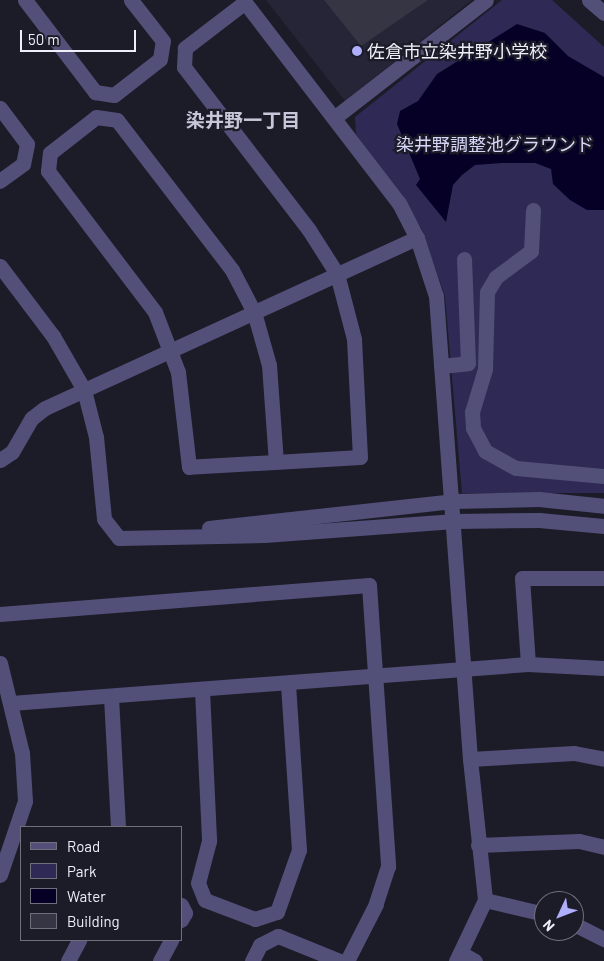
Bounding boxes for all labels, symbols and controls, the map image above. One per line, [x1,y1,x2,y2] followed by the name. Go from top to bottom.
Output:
[22,20,139,52] scale bar
[28,30,60,48] text: 50 m
[367,40,547,62] place label: 佐倉市立染井野小学校
[351,45,363,57] marker: 佐倉市立染井野小学校
[186,109,300,131] district label: 染井野一丁目
[396,133,594,155] park label: 染井野調整池グラウンド
[20,826,182,941] legend
[67,837,100,855] text: Road
[67,862,96,880] text: Park
[67,887,106,905] text: Water
[534,891,584,941] north arrow
[67,912,120,930] text: Building
[539,917,558,935] text: N

